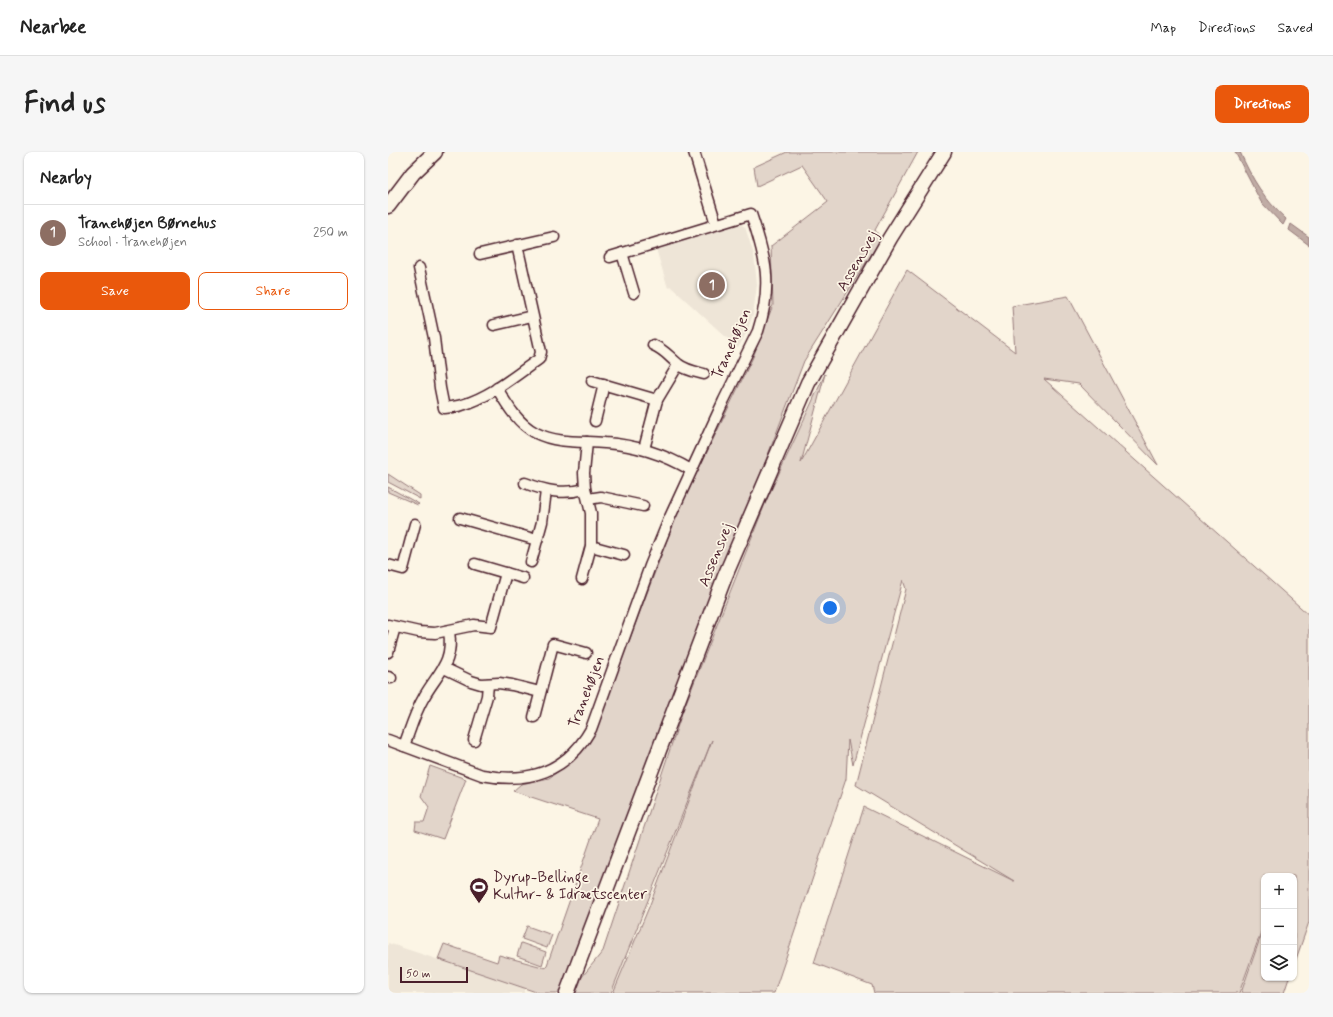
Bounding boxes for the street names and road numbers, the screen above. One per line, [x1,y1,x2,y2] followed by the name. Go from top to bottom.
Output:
[833,227,883,295] street label: Assensvej
[708,305,756,383] street label: Tranehøjen
[694,520,738,590] street label: Assensvej
[564,653,610,731] street label: Tranehøjen

